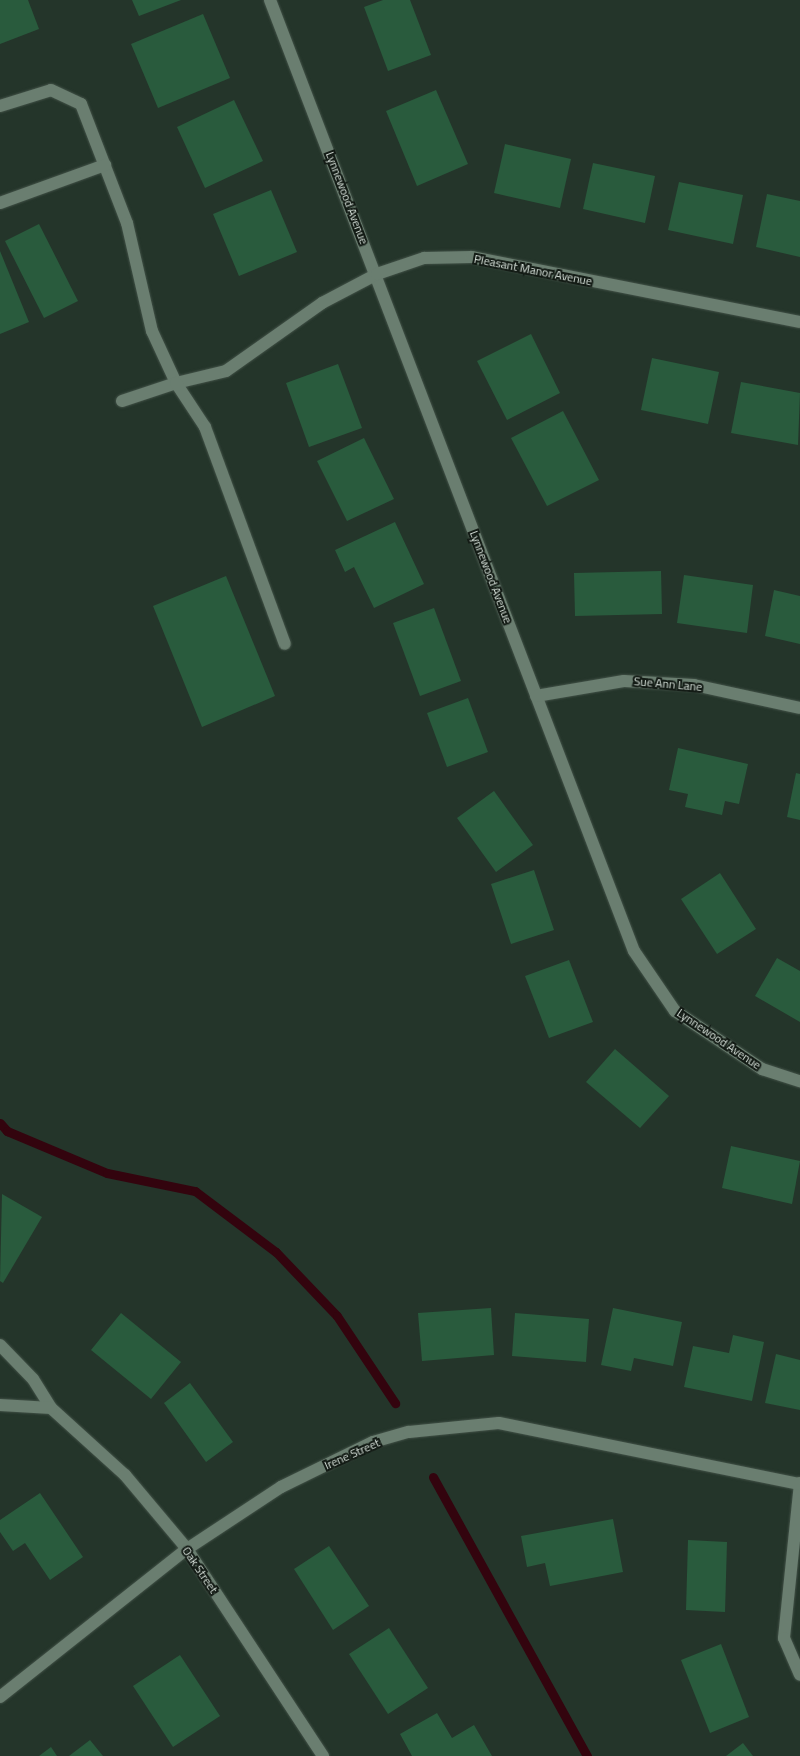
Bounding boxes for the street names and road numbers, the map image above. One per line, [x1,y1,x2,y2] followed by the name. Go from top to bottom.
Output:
[323,150,371,246] street label: Lynnewood Avenue
[473,251,593,289] street label: Pleasant Manor Avenue
[467,529,515,625] street label: Lynnewood Avenue
[633,674,703,694] street label: Sue Ann Lane
[674,1006,764,1072] street label: Lynnewood Avenue
[322,1435,382,1473] street label: Irene Street
[179,1544,221,1596] street label: Oak Street

